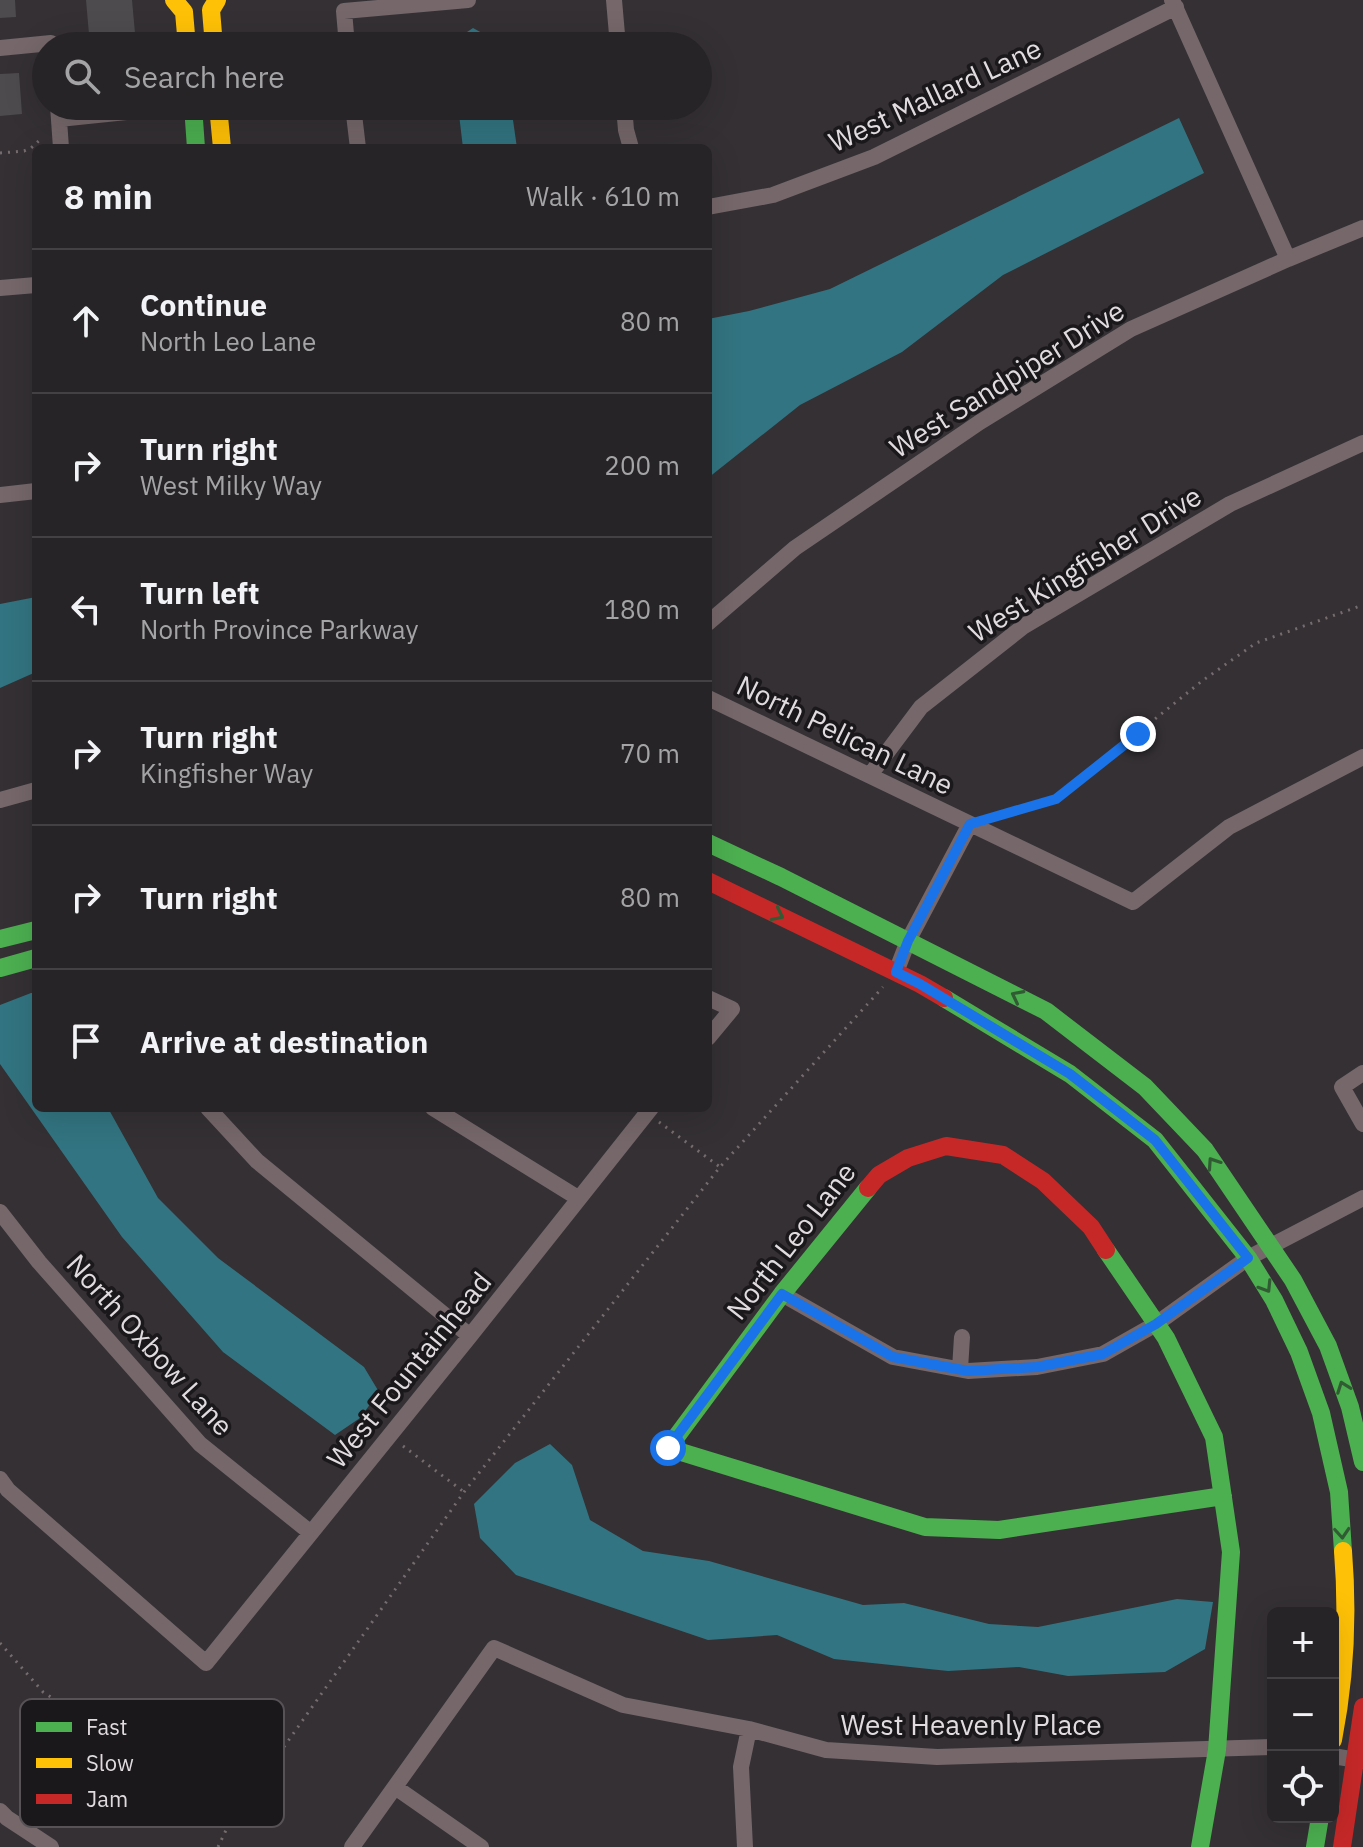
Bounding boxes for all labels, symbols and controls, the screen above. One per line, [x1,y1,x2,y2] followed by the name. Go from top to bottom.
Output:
[822,29,1047,160] street label: West Mallard Lane
[32,32,712,120] search box
[60,54,104,98] icon: search
[124,57,285,96] text: Search here
[64,174,153,218] text: 8 min
[526,179,680,213] text: Walk · 610 m
[140,285,267,324] text: Continue
[882,291,1131,466] street label: West Sandpiper Drive
[64,299,108,343] icon: ahead
[620,304,680,338] text: 80 m
[140,324,316,358] text: North Leo Lane
[140,429,278,468] text: Turn right
[64,443,108,487] icon: right
[604,448,680,482] text: 200 m
[140,468,322,502] text: West Milky Way
[961,477,1208,650] street label: West Kingfisher Drive
[140,573,259,612] text: Turn left
[64,587,108,631] icon: left
[604,592,680,626] text: 180 m
[140,612,418,646] text: North Province Parkway
[731,666,960,803] street label: North Pelican Lane
[1120,716,1156,752] route end
[140,717,278,756] text: Turn right
[64,731,108,775] icon: right
[620,736,680,770] text: 70 m
[140,756,313,790] text: Kingfisher Way
[64,875,108,919] icon: right
[140,878,278,917] text: Turn right
[620,880,680,914] text: 80 m
[770,905,785,921] one-way arrow
[1010,990,1025,1005] one-way arrow
[64,1019,108,1063] icon: arrive
[140,1022,428,1061] text: Arrive at destination
[718,1155,864,1327] street label: North Leo Lane
[1208,1157,1223,1171] one-way arrow
[59,1246,242,1443] street label: North Oxbow Lane
[318,1264,499,1476] street label: West Fountainhead
[1256,1278,1271,1292] one-way arrow
[1336,1381,1353,1395] one-way arrow
[650,1430,686,1466] route start
[1333,1526,1350,1539] one-way arrow
[1267,1607,1339,1823] map controls
[1267,1607,1339,1679] button: +
[1267,1679,1339,1751] button: −
[20,1699,284,1827] legend
[840,1706,1102,1743] street label: West Heavenly Place
[86,1712,127,1741] text: Fast
[86,1748,134,1777] text: Slow
[1267,1751,1339,1823] button: locate
[86,1784,128,1813] text: Jam

